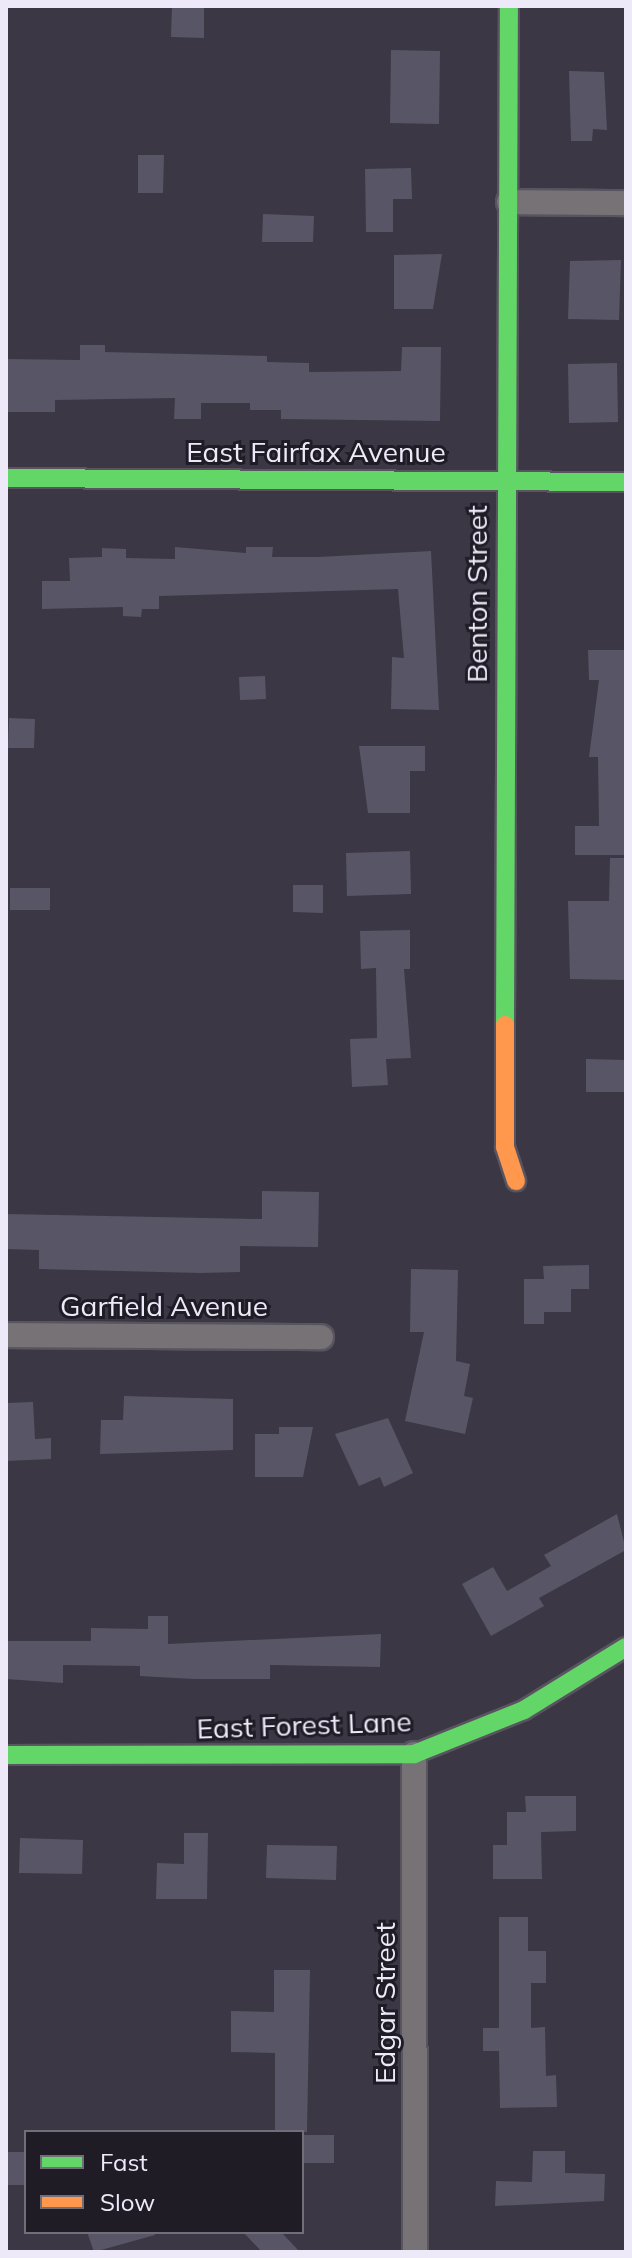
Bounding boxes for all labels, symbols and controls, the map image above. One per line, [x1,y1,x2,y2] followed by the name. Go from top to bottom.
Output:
[186,435,446,469] street label: East Fairfax Avenue
[460,505,494,683] street label: Benton Street
[60,1289,268,1323] street label: Garfield Avenue
[196,1704,412,1746] street label: East Forest Lane
[368,1922,402,2084] street label: Edgar Street
[24,2130,304,2234] legend
[100,2147,148,2177] text: Fast
[100,2187,155,2217] text: Slow

